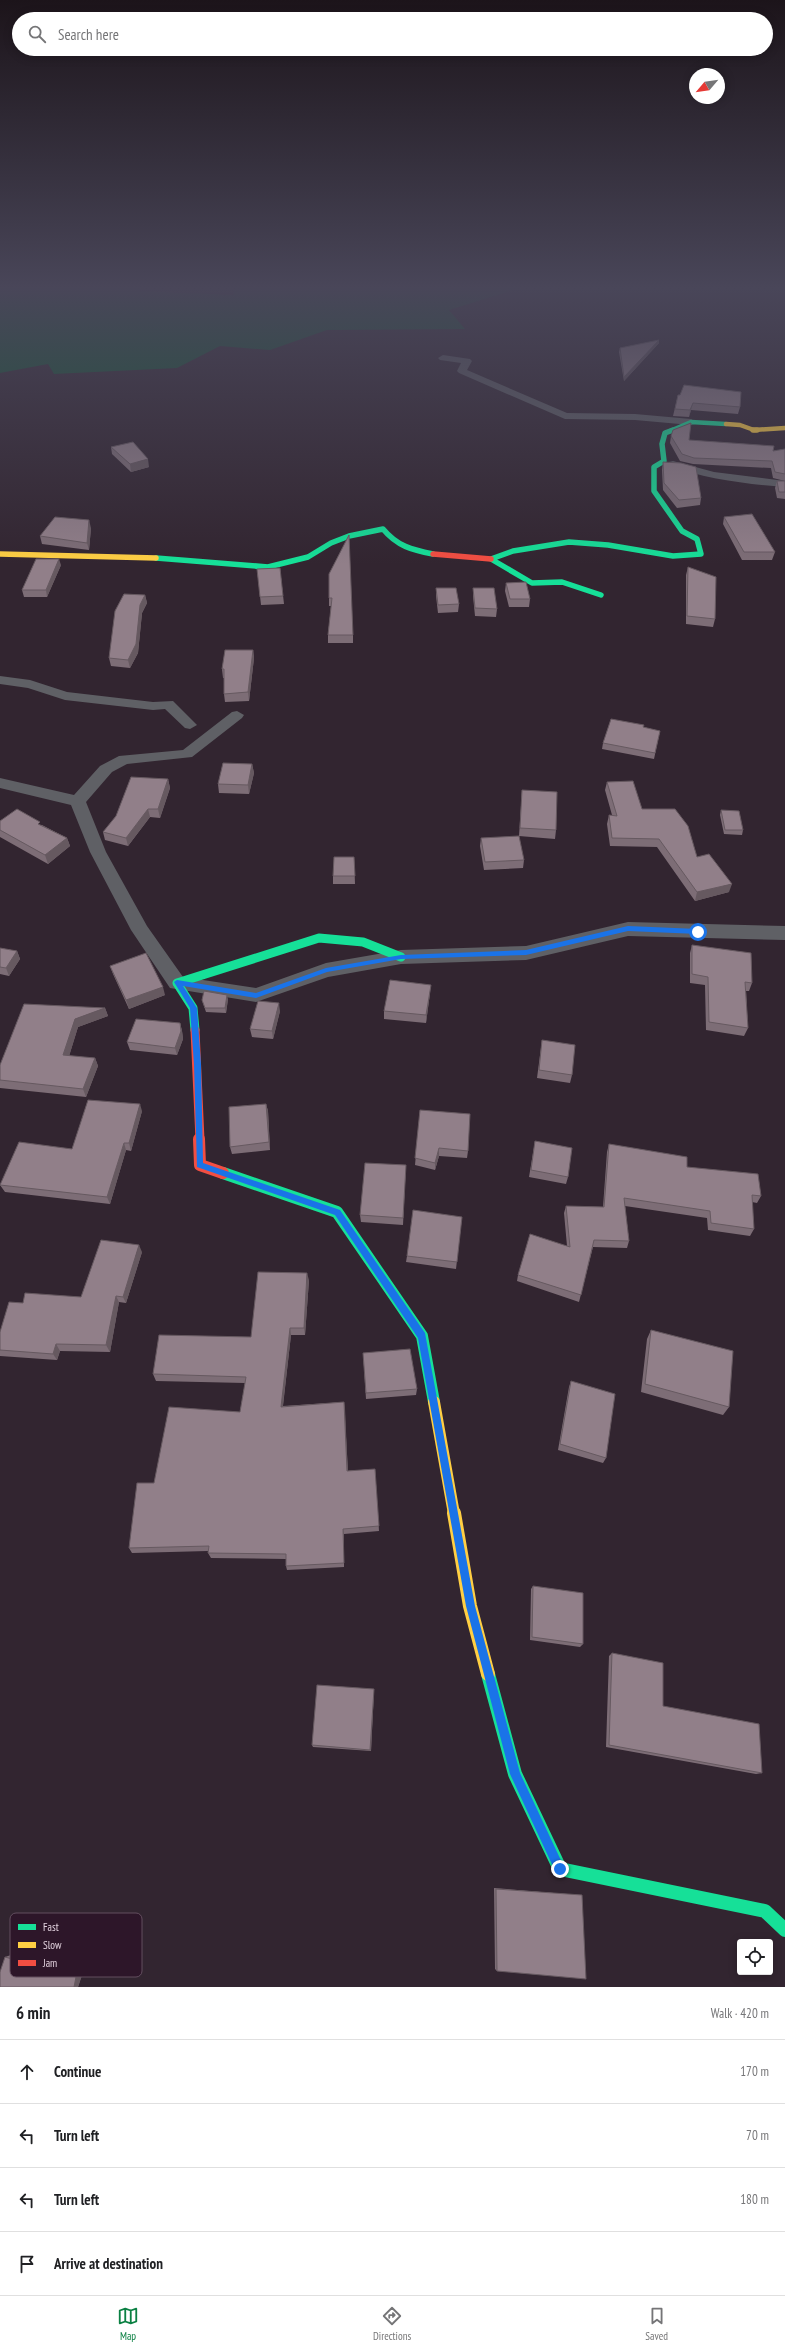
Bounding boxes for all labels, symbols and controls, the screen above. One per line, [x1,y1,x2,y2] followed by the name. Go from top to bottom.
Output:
[12,12,773,56] search box
[26,23,48,45] icon: search
[58,25,119,44] text: Search here
[689,68,725,104] north arrow
[689,923,707,941] route start
[551,1860,569,1878] route end
[10,1913,142,1977] legend
[43,1920,59,1934] text: Fast
[43,1938,62,1952] text: Slow
[737,1939,773,1975] map controls
[737,1939,773,1975] button: locate
[42,1956,57,1970] text: Jam
[16,2002,50,2024] text: 6 min
[711,2005,769,2022] text: Walk · 420 m
[16,2061,38,2083] icon: ahead
[54,2062,101,2081] text: Continue
[740,2063,769,2080] text: 170 m
[16,2125,38,2147] icon: left
[54,2126,99,2145] text: Turn left
[746,2127,769,2144] text: 70 m
[16,2189,38,2211] icon: left
[54,2190,99,2209] text: Turn left
[740,2191,769,2208] text: 180 m
[16,2253,38,2275] icon: arrive
[54,2254,163,2273] text: Arrive at destination
[117,2305,139,2343] tab: Map
[373,2305,411,2343] tab: Directions
[645,2305,668,2343] tab: Saved

